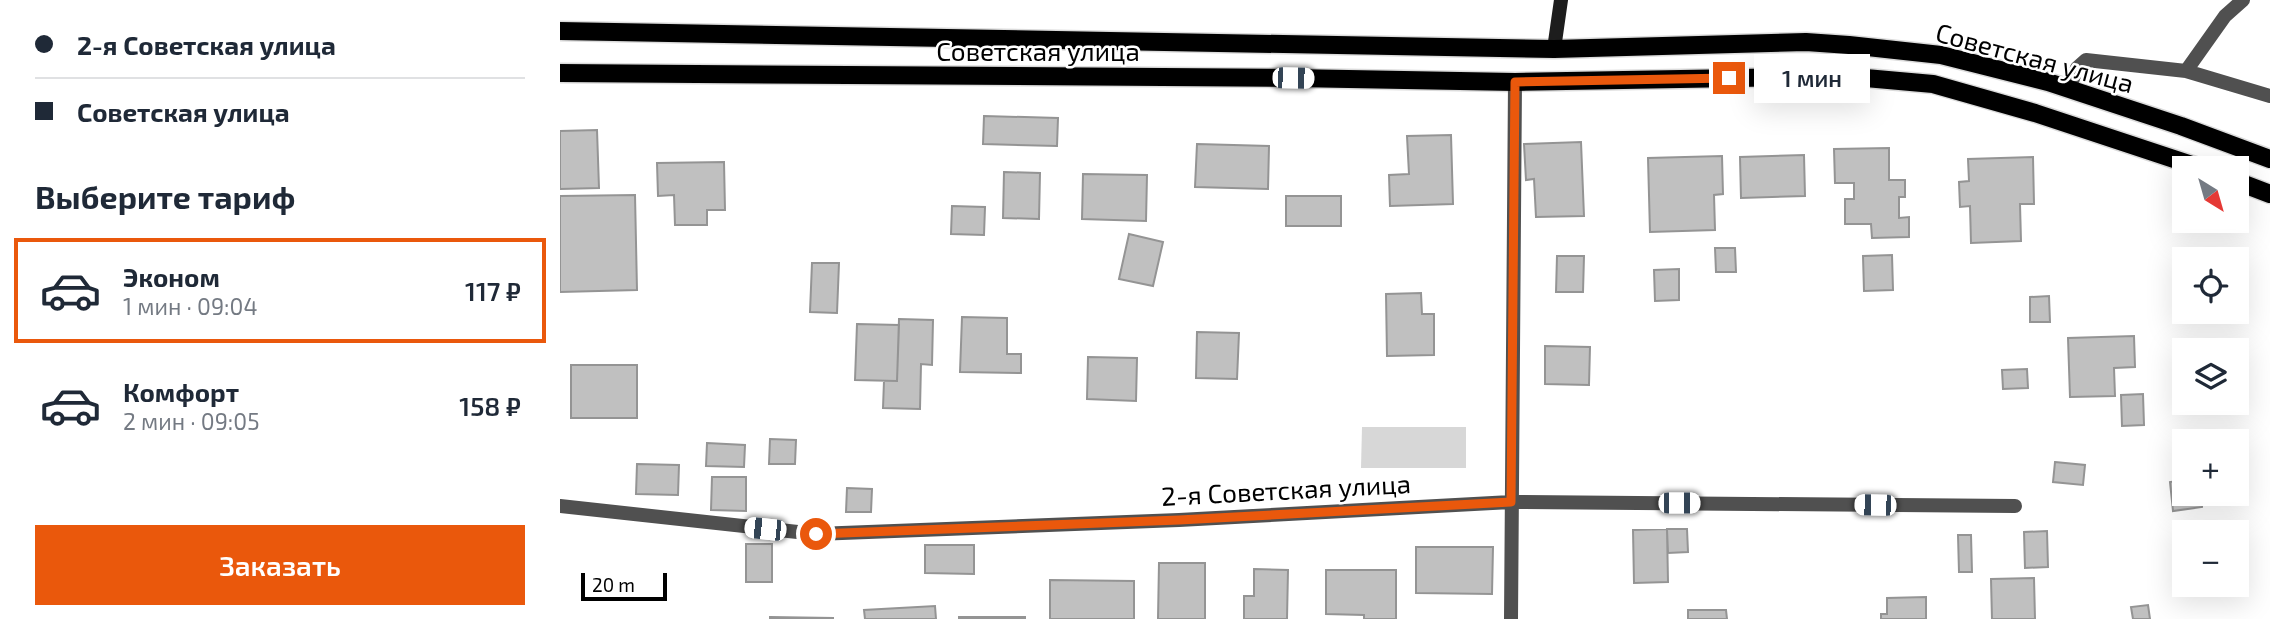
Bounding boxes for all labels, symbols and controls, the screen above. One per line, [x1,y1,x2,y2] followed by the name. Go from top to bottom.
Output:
[1932,16,2137,99] street label: Советская улица
[77,29,336,60] text: 2-я Советская улица
[936,35,1140,67] street label: Советская улица
[1754,54,1869,102] callout: 1 мин
[1713,62,1745,94] route end
[1782,64,1842,92] text: 1 мин
[1272,67,1315,89] car
[77,96,290,127] text: Советская улица
[2172,156,2249,233] north arrow
[2172,156,2249,597] map controls
[35,177,295,215] text: Выберите тариф
[2172,247,2249,324] button: locate
[39,259,102,322] icon: car
[123,261,220,292] text: Эконом
[465,275,521,306] text: 117 ₽
[123,292,258,320] text: 1 мин · 09:04
[2172,338,2249,415] button: layers
[39,374,102,437] icon: car
[123,376,239,407] text: Комфорт
[459,390,521,421] text: 158 ₽
[123,407,259,435] text: 2 мин · 09:05
[2172,429,2249,506] button: +
[1161,467,1412,512] street label: 2-я Советская улица
[1659,493,1701,514] car
[1854,494,1897,516] car
[744,516,787,542] car
[800,518,832,550] route start
[2172,520,2249,597] button: −
[35,525,525,605] button: Заказать
[581,570,667,602] scale bar
[592,573,635,596] text: 20 m

